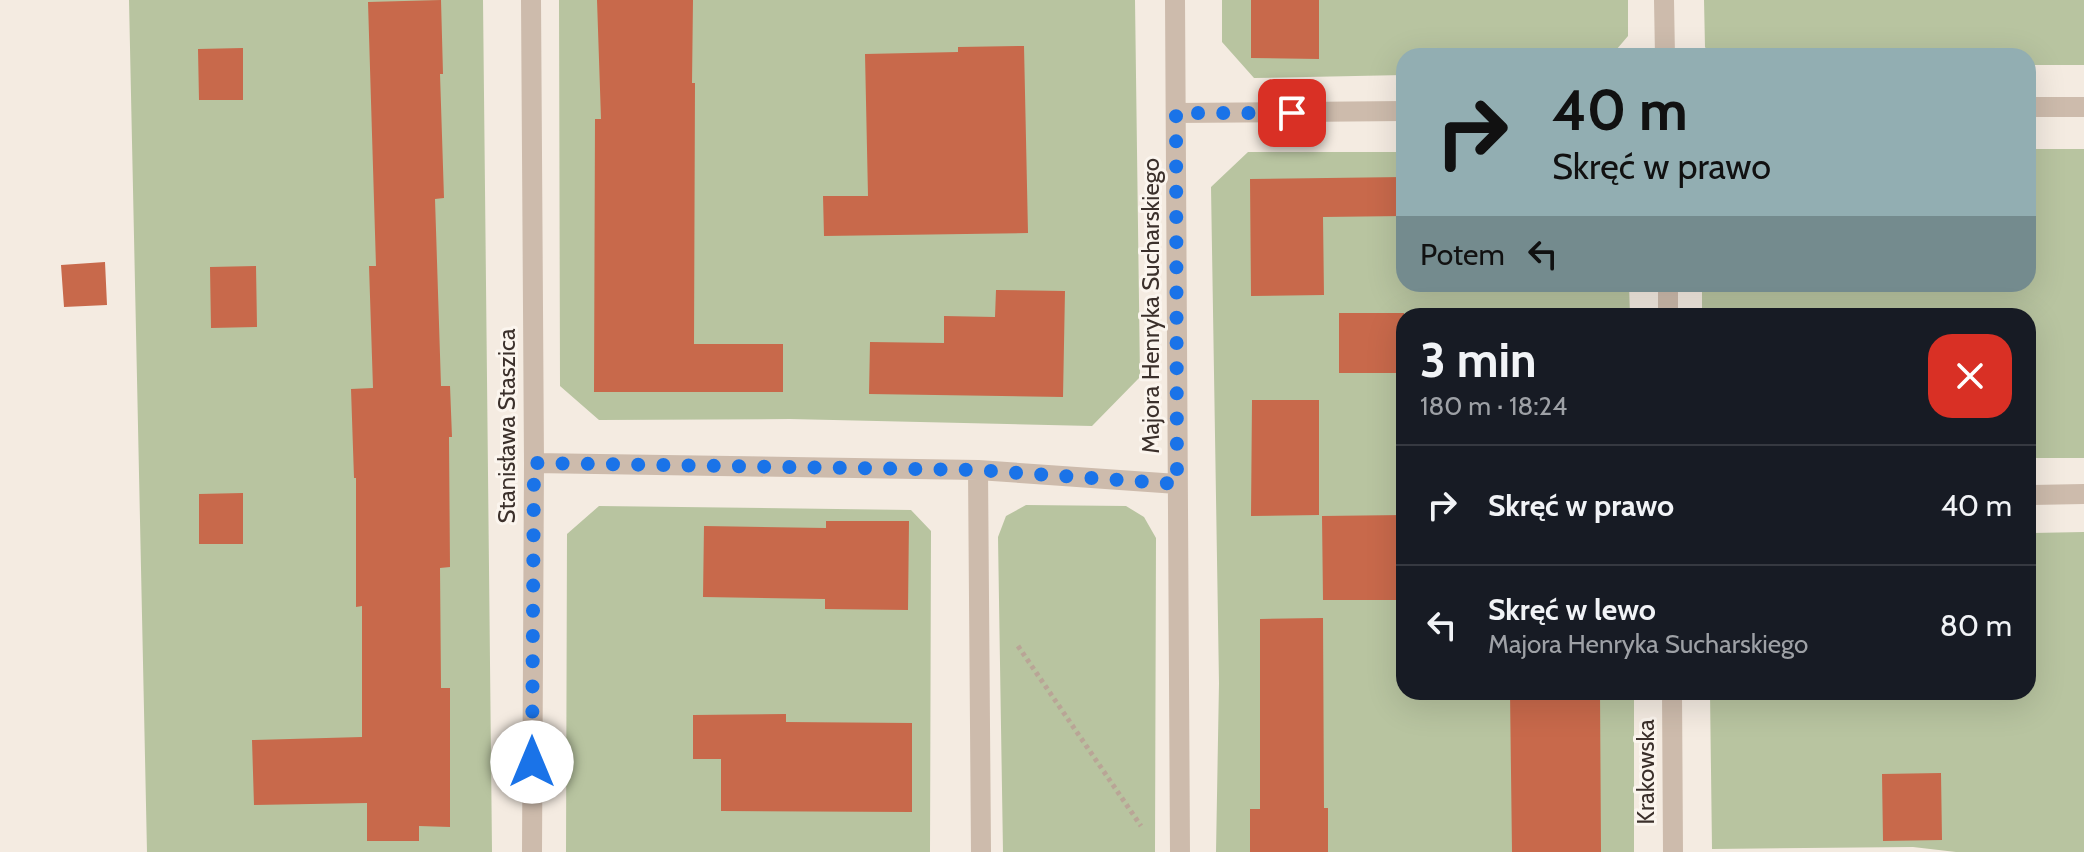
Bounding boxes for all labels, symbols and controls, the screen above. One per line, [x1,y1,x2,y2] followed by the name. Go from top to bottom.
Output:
[1552,76,1688,144] text: 40 m
[1258,79,1326,147] pin
[1420,80,1524,184] icon: right
[1270,91,1314,135] icon: arrive
[1552,144,1771,188] text: Skręć w prawo
[1136,158,1165,454] street label: Majora Henryka Sucharskiego
[1521,232,1565,276] icon: left
[1420,236,1505,273] text: Potem
[492,328,521,523] street label: Stanisława Staszica
[1420,331,1536,389] text: 3 min
[1928,334,2012,418] button: close
[1420,390,1567,422] text: 180 m · 18:24
[1420,483,1464,527] icon: right
[1488,487,1674,524] text: Skręć w prawo
[1941,487,2012,524] text: 40 m
[1488,591,1656,628] text: Skręć w lewo
[1420,603,1464,647] icon: left
[1940,607,2012,644] text: 80 m
[1488,628,1808,660] text: Majora Henryka Sucharskiego
[1631,719,1660,825] street label: Krakowska
[490,720,574,804] position arrow

